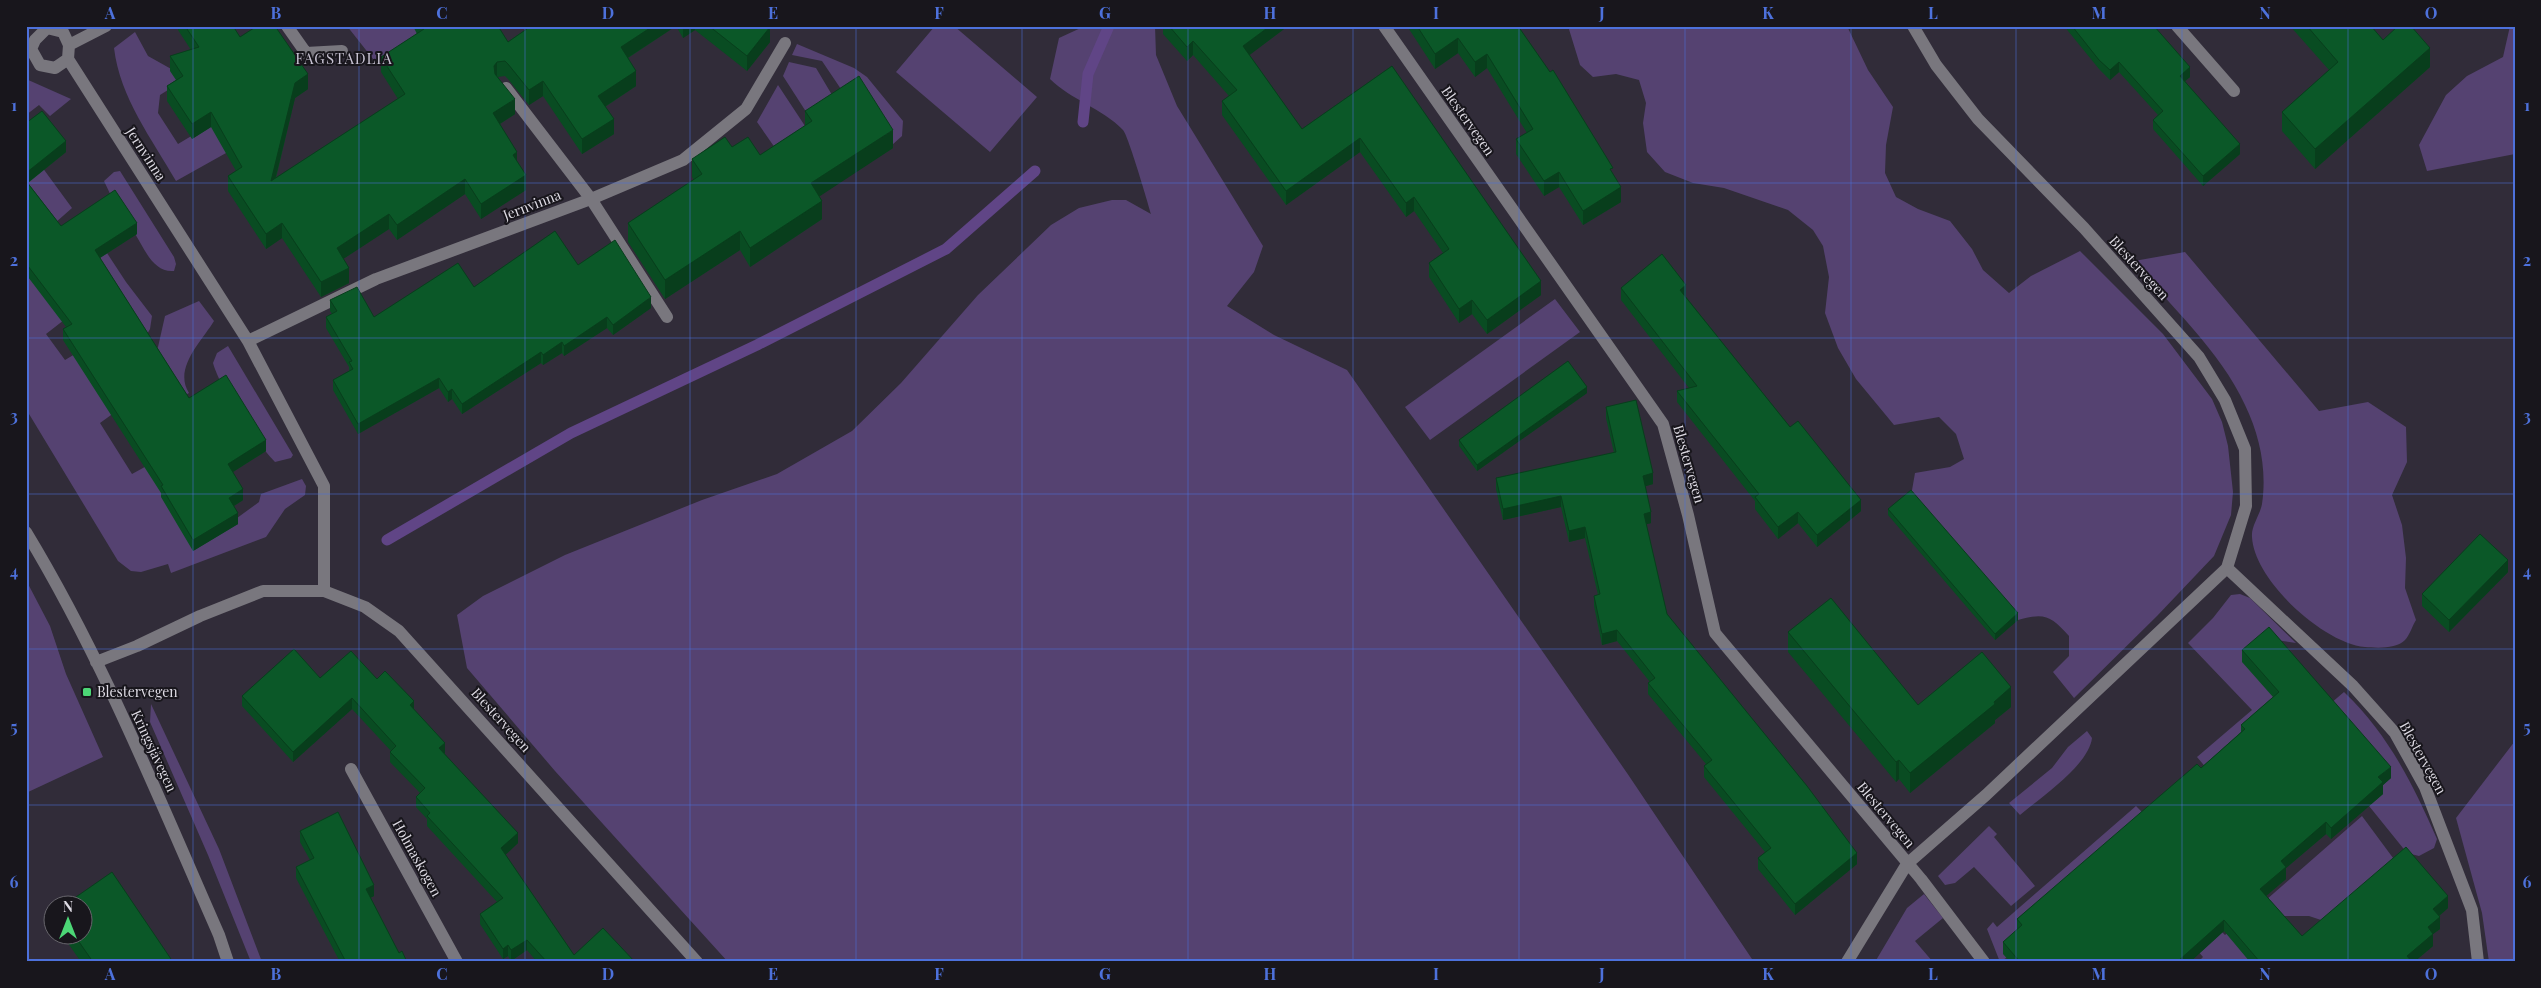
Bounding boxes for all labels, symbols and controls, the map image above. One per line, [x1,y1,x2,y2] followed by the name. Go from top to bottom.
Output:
[104,2,116,23] text: A
[271,2,282,23] text: B
[436,2,448,23] text: C
[602,2,614,23] text: D
[768,2,778,23] text: E
[934,2,944,23] text: F
[1099,2,1111,23] text: G
[1264,2,1277,23] text: H
[1433,2,1439,23] text: I
[1598,2,1605,23] text: J
[1762,2,1774,23] text: K
[1928,2,1938,23] text: L
[2092,2,2107,23] text: M
[2259,2,2271,23] text: N
[2425,2,2437,23] text: O
[295,48,393,68] district label: FAGSTADLIA
[1438,82,1500,160] street label: Blestervegen
[11,94,17,115] text: 1
[2524,94,2530,115] text: 1
[121,122,171,184] street label: Jernvinna
[499,185,563,225] street label: Jernvinna
[2105,231,2174,304] street label: Blestervegen
[10,249,18,270] text: 2
[2523,249,2531,270] text: 2
[10,405,18,426] text: 3
[2523,405,2531,426] text: 3
[1669,423,1710,506] street label: Blestervegen
[10,560,18,581] text: 4
[2523,560,2531,581] text: 4
[97,682,178,701] place label: Blestervegen
[467,683,536,756] street label: Blestervegen
[81,686,93,698] marker: Blestervegen
[127,707,182,795] street label: Kringsjåvegen
[10,716,18,737] text: 5
[2523,716,2531,737] text: 5
[2396,718,2452,798] street label: Blestervegen
[1853,778,1920,852] street label: Blestervegen
[388,816,447,900] street label: Holmaskogen
[10,871,19,892] text: 6
[2523,871,2532,892] text: 6
[42,896,92,946] north arrow
[63,897,73,916] text: N
[104,963,116,984] text: A
[271,963,282,984] text: B
[436,963,448,984] text: C
[602,963,614,984] text: D
[768,963,778,984] text: E
[934,963,944,984] text: F
[1099,963,1111,984] text: G
[1264,963,1277,984] text: H
[1433,963,1439,984] text: I
[1598,963,1605,984] text: J
[1762,963,1774,984] text: K
[1928,963,1938,984] text: L
[2092,963,2107,984] text: M
[2259,963,2271,984] text: N
[2425,963,2437,984] text: O

